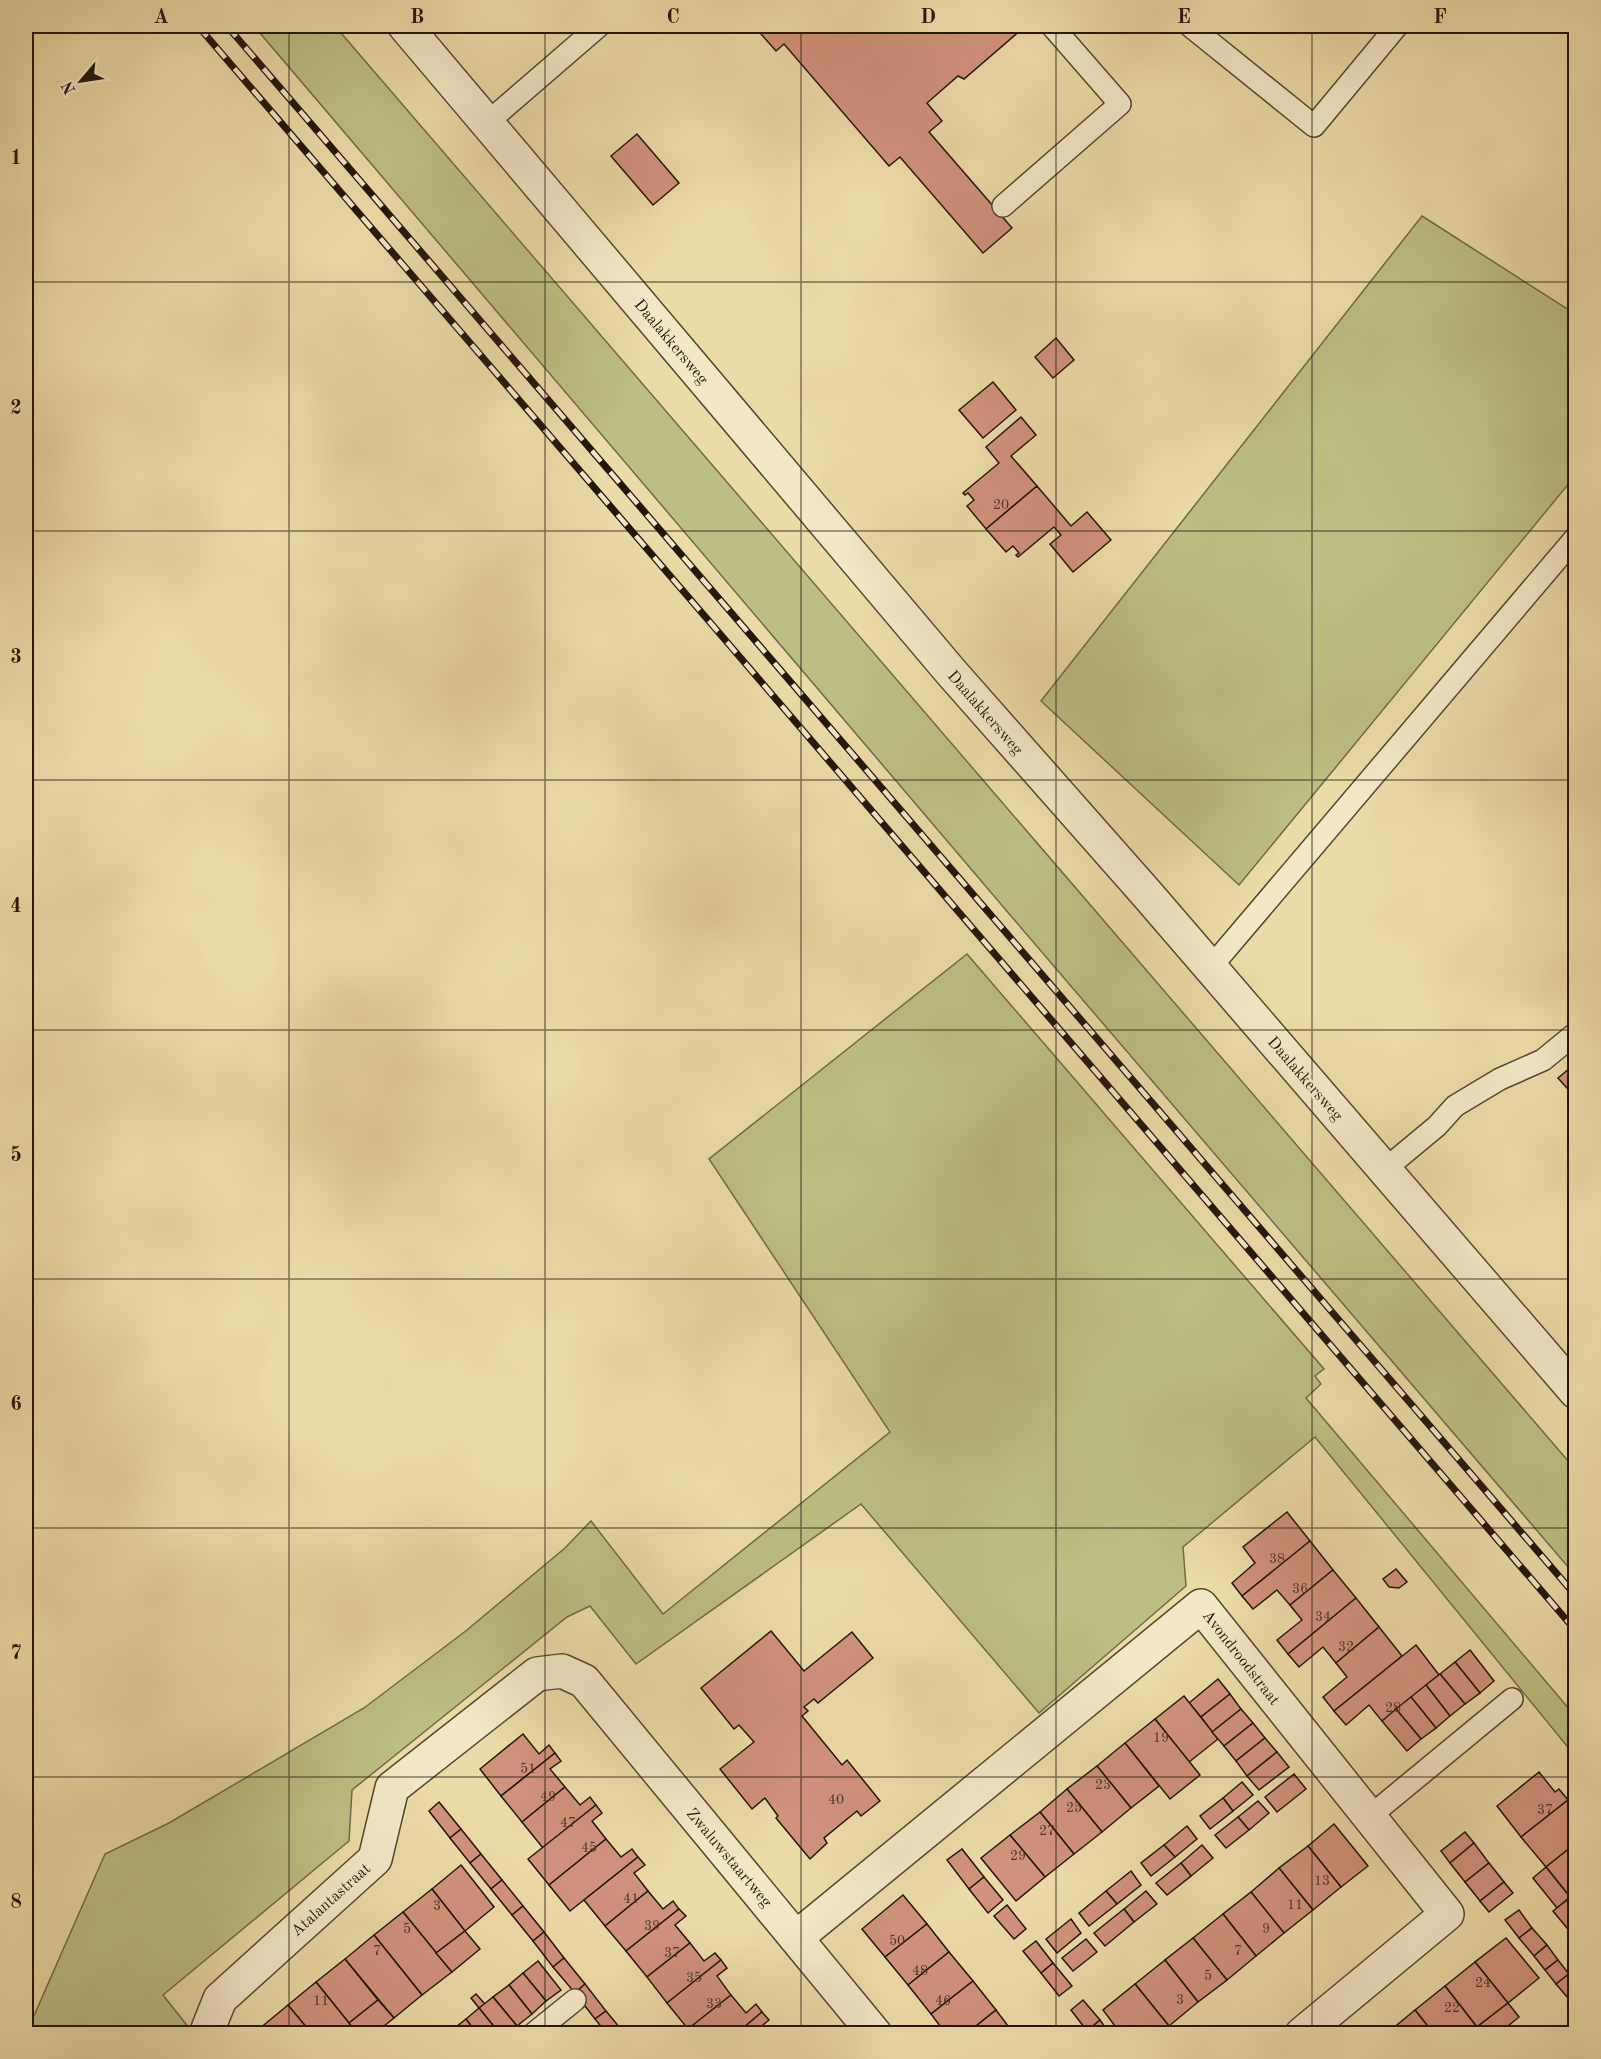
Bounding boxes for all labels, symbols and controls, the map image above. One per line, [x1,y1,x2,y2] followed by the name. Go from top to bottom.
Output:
[153,8,169,28] text: A
[410,8,424,28] text: B
[666,8,680,28] text: C
[920,8,936,28] text: D
[1177,8,1191,28] text: E
[1433,8,1447,28] text: F
[51,51,111,111] north arrow
[59,77,80,97] text: N
[10,149,22,169] text: 1
[630,297,711,388] street label: Daalakkersweg
[10,399,22,419] text: 2
[993,498,1009,512] house number: 20
[10,648,22,668] text: 3
[944,668,1025,759] street label: Daalakkersweg
[10,897,22,917] text: 4
[1264,1034,1345,1125] street label: Daalakkersweg
[10,1145,22,1166] text: 5
[10,1395,22,1415] text: 6
[1269,1552,1285,1566] house number: 38
[1292,1582,1308,1596] house number: 36
[1199,1608,1282,1709] street label: Avondroodstraat
[1315,1610,1331,1624] house number: 34
[1338,1640,1354,1654] house number: 32
[10,1644,22,1664] text: 7
[1385,1701,1401,1715] house number: 28
[1153,1731,1169,1745] house number: 19
[520,1762,536,1776] house number: 51
[1095,1778,1111,1792] house number: 23
[540,1790,556,1804] house number: 49
[828,1793,844,1807] house number: 40
[1066,1801,1082,1815] house number: 25
[1537,1803,1553,1817] house number: 37
[683,1806,775,1911] street label: Zwaluwstaartweg
[560,1816,576,1830] house number: 47
[1039,1824,1055,1838] house number: 27
[581,1841,597,1855] house number: 45
[1010,1849,1026,1863] house number: 29
[289,1861,374,1940] street label: Atalantastraat
[1314,1874,1330,1888] house number: 13
[623,1892,639,1906] house number: 41
[10,1893,22,1913] text: 8
[1287,1898,1303,1912] house number: 11
[433,1899,441,1913] house number: 3
[644,1919,660,1933] house number: 39
[403,1922,411,1936] house number: 5
[1262,1922,1270,1936] house number: 9
[889,1934,905,1948] house number: 50
[373,1944,381,1958] house number: 7
[1234,1944,1242,1958] house number: 7
[664,1946,680,1960] house number: 37
[912,1964,928,1978] house number: 48
[1204,1969,1212,1983] house number: 5
[686,1971,702,1985] house number: 35
[1475,1976,1491,1990] house number: 24
[1176,1993,1184,2007] house number: 3
[313,1994,329,2008] house number: 11
[935,1994,951,2008] house number: 46
[706,1997,722,2011] house number: 33
[1444,2001,1460,2015] house number: 22

